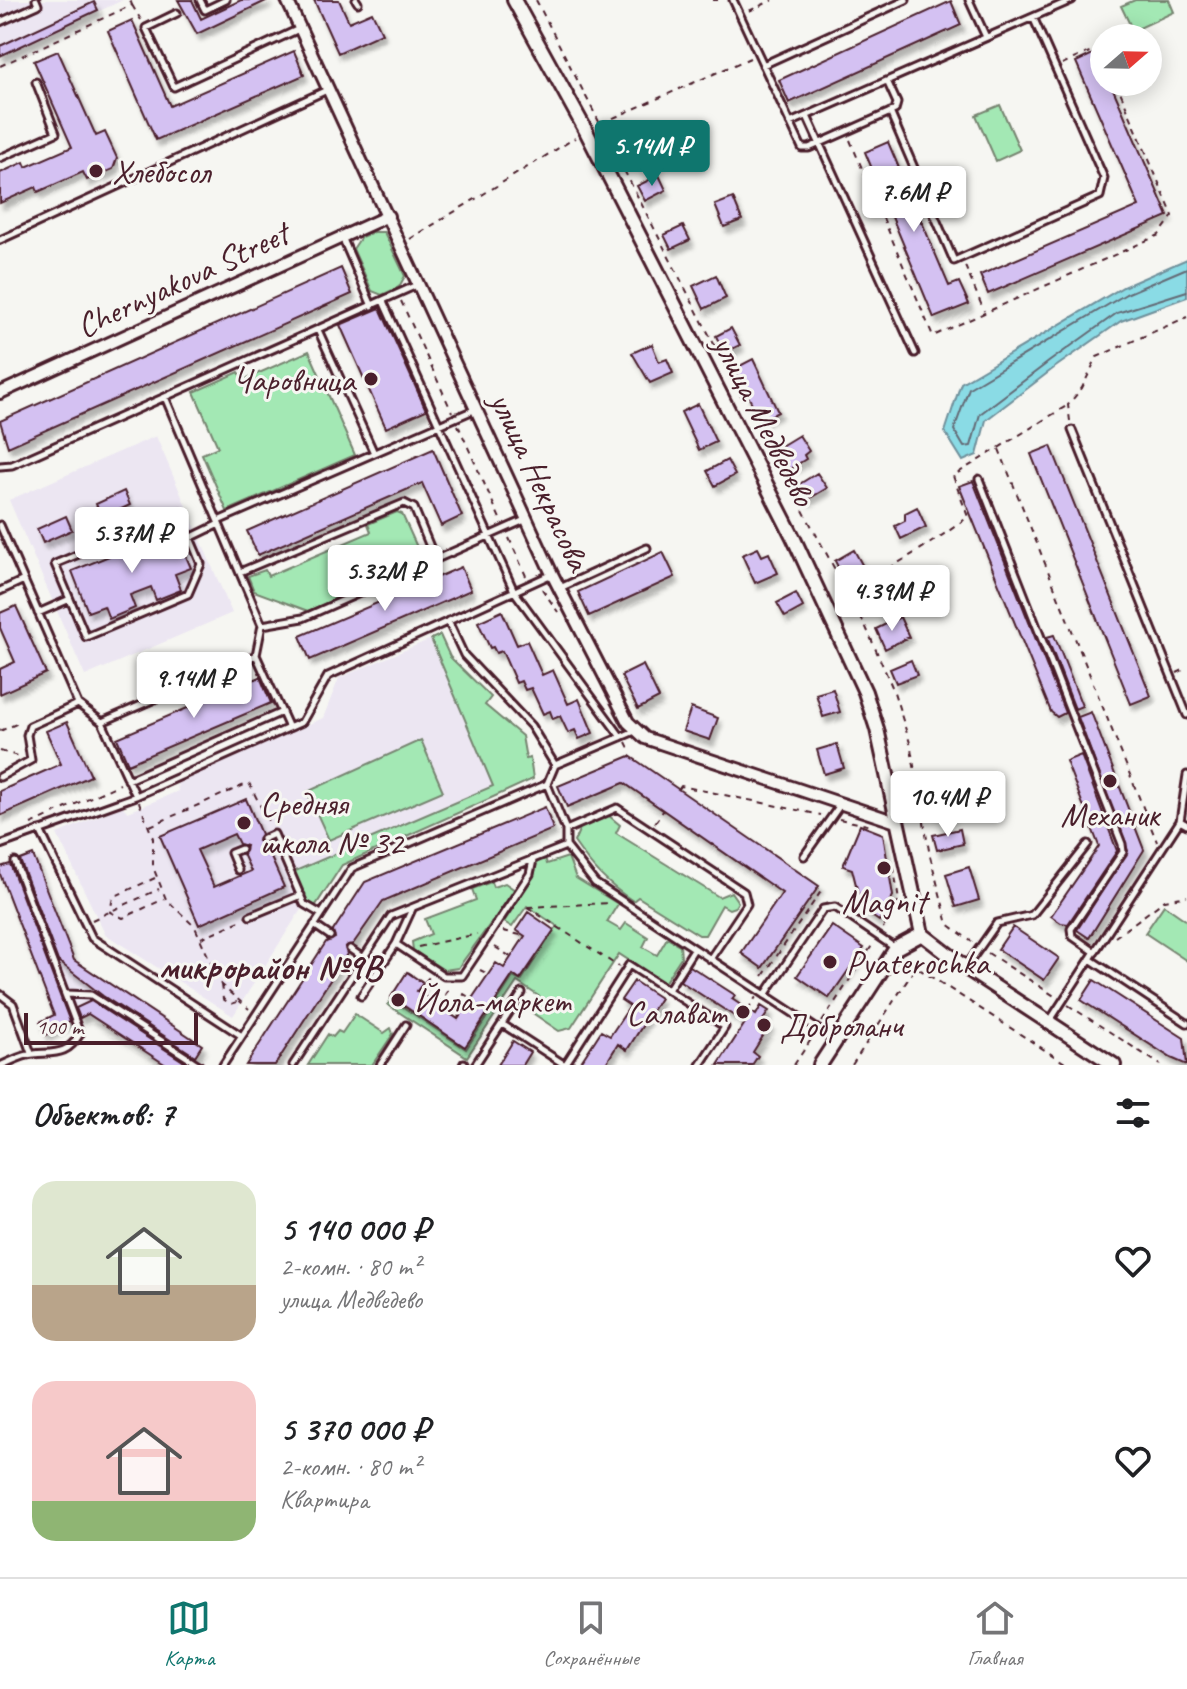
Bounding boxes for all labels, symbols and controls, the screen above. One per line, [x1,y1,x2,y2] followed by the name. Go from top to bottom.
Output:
[1090,24,1162,96] north arrow
[1090,24,1162,96] map controls
[578,120,726,188] pin: 5.14M ₽
[613,129,691,162] text: 5.14M ₽
[112,150,212,193] place label: Хлебосол
[87,162,105,180] marker: Хлебосол
[849,166,979,234] pin: 7.6M ₽
[880,175,948,208] text: 7.6M ₽
[70,210,299,347] street label: Chernyakova Street
[702,326,827,515] street label: улица Медведево
[233,358,357,401] place label: Чаровница
[362,370,380,388] marker: Чаровница
[480,383,601,579] street label: улица Некрасова
[58,507,206,575] pin: 5.37M ₽
[93,516,171,549] text: 5.37M ₽
[311,545,459,613] pin: 5.32M ₽
[346,554,424,587] text: 5.32M ₽
[818,565,966,633] pin: 4.39M ₽
[853,574,931,607] text: 4.39M ₽
[120,652,268,720] pin: 9.14M ₽
[155,661,233,694] text: 9.14M ₽
[874,771,1022,839] pin: 10.4M ₽
[1101,772,1119,790] marker: Механик
[909,780,987,813] text: 10.4M ₽
[260,782,406,864] place label: Средняя школа № 32
[1061,793,1162,836] place label: Механик
[235,814,253,832] marker: Средняя школа № 32
[875,859,893,877] marker: Magnit
[842,880,931,923] place label: Magnit
[846,941,991,984] place label: Pyaterochka
[158,944,385,990] district label: микрорайон №9В
[821,953,839,971] marker: Pyaterochka
[414,979,572,1022] place label: Йола-маркет
[389,991,407,1009] marker: Йола-маркет
[626,991,728,1034] place label: Салават
[734,1003,752,1021] marker: Салават
[780,1004,905,1047] place label: Доброланч
[24,1009,198,1045] scale bar
[36,1013,83,1041] text: 100 m
[755,1016,773,1034] marker: Доброланч
[1111,1091,1155,1135] icon: filters
[32,1092,174,1135] text: Объектов: 7
[280,1207,429,1250] text: 5 140 000 ₽
[96,1213,192,1309] icon: home
[1111,1239,1155,1283] icon: heart
[280,1250,420,1283] text: 2-комн. · 80 m²
[280,1283,422,1316] text: улица Медведево
[280,1407,429,1450] text: 5 370 000 ₽
[96,1413,192,1509] icon: home
[1111,1439,1155,1483] icon: heart
[280,1450,420,1483] text: 2-комн. · 80 m²
[280,1483,369,1516] text: Квартира
[164,1596,215,1672] tab: Карта
[543,1596,639,1672] tab: Сохранённые
[968,1596,1023,1672] tab: Главная

